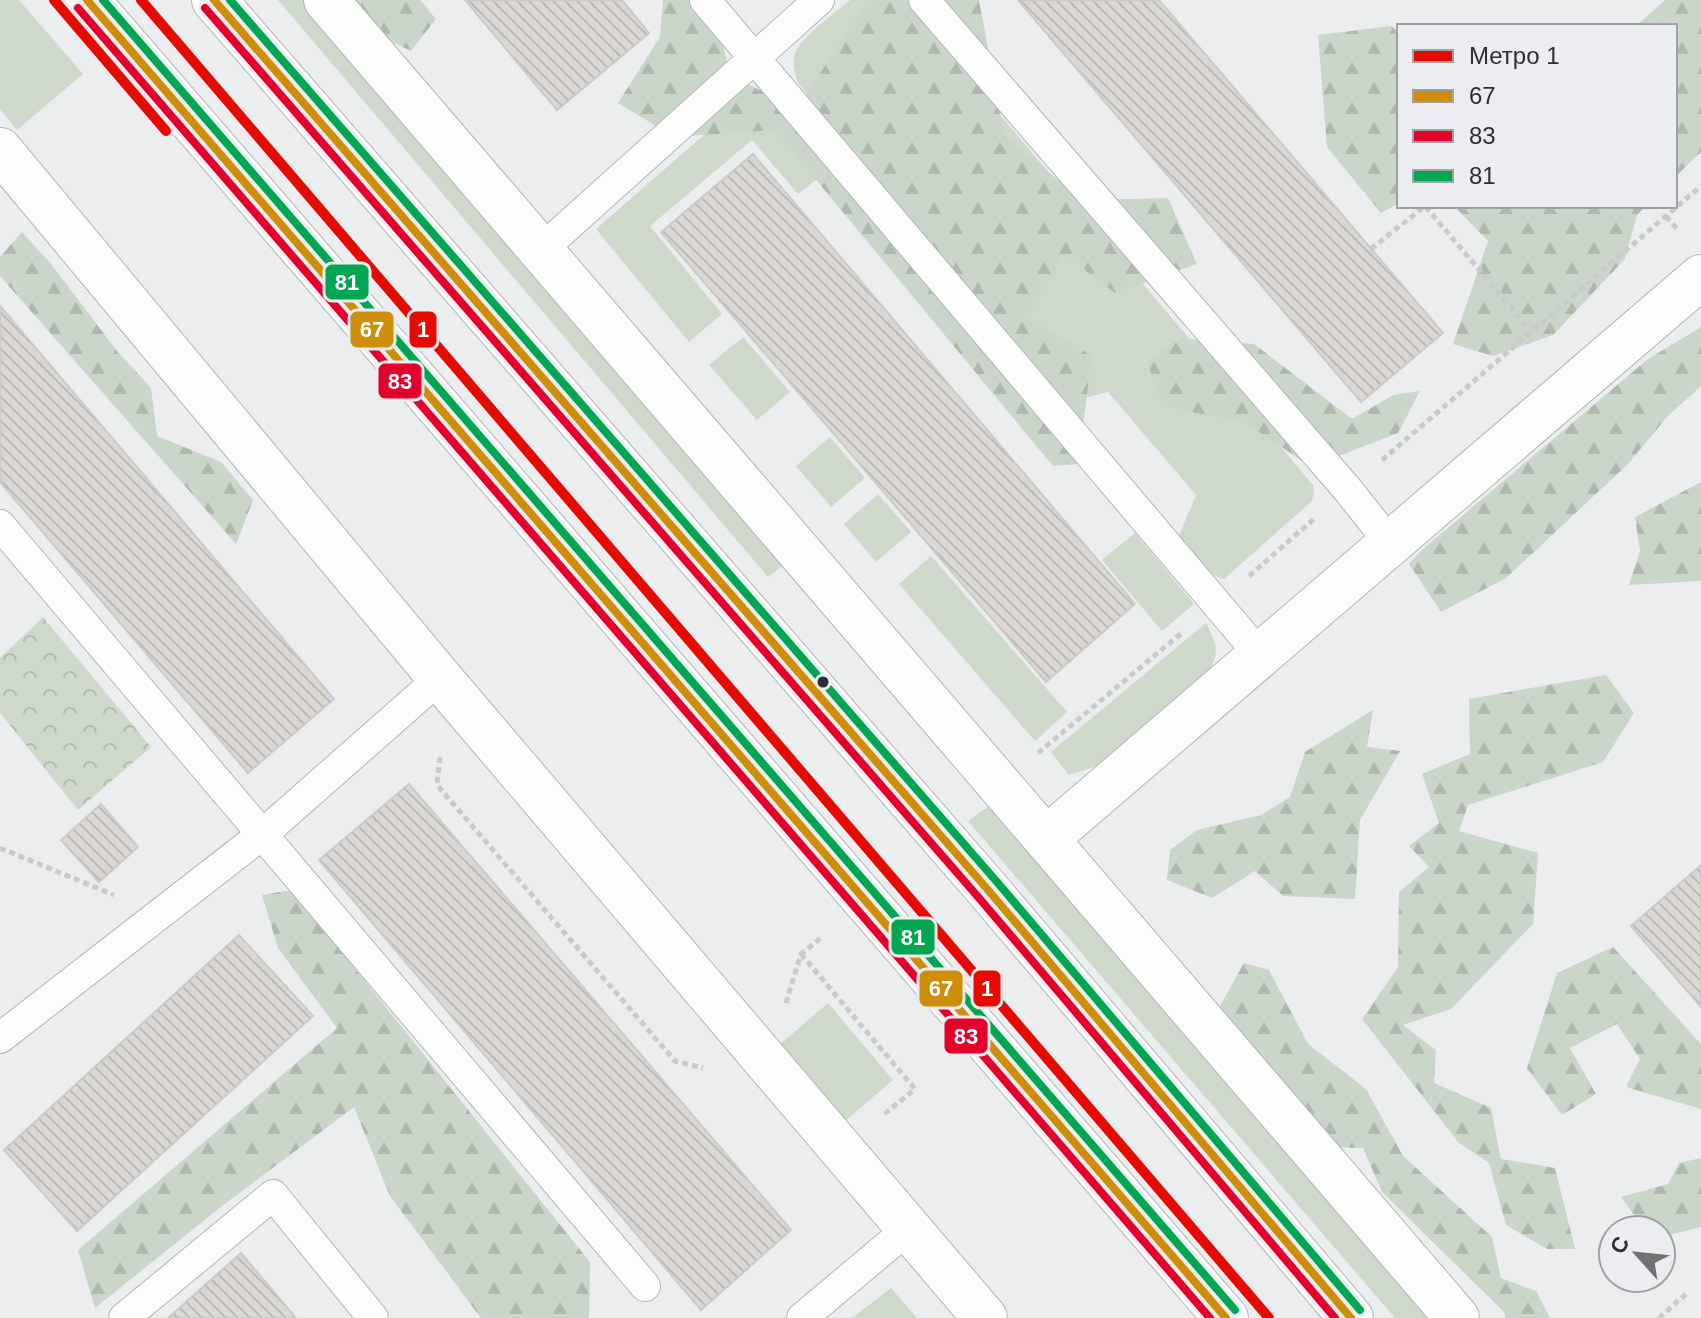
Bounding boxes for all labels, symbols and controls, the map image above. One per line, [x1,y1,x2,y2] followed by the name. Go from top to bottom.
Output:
[1397,24,1677,208] legend
[1469,42,1560,69] text: Метро 1
[1469,82,1496,109] text: 67
[1469,122,1496,149] text: 83
[1469,162,1496,189] text: 81
[324,263,370,301] line badge: 81
[335,270,359,295] text: 81
[349,310,395,349] line badge: 67
[408,310,438,349] line badge: 1
[360,317,384,342] text: 67
[417,317,429,342] text: 1
[377,362,423,400] line badge: 83
[388,369,412,394] text: 83
[815,674,831,690] unlabelled marker
[890,918,936,956] line badge: 81
[901,925,925,950] text: 81
[918,969,964,1008] line badge: 67
[972,969,1002,1008] line badge: 1
[929,976,953,1001] text: 67
[981,976,993,1001] text: 1
[943,1017,989,1055] line badge: 83
[954,1024,978,1049] text: 83
[1597,1214,1677,1294] north arrow
[1605,1232,1634,1258] text: С

